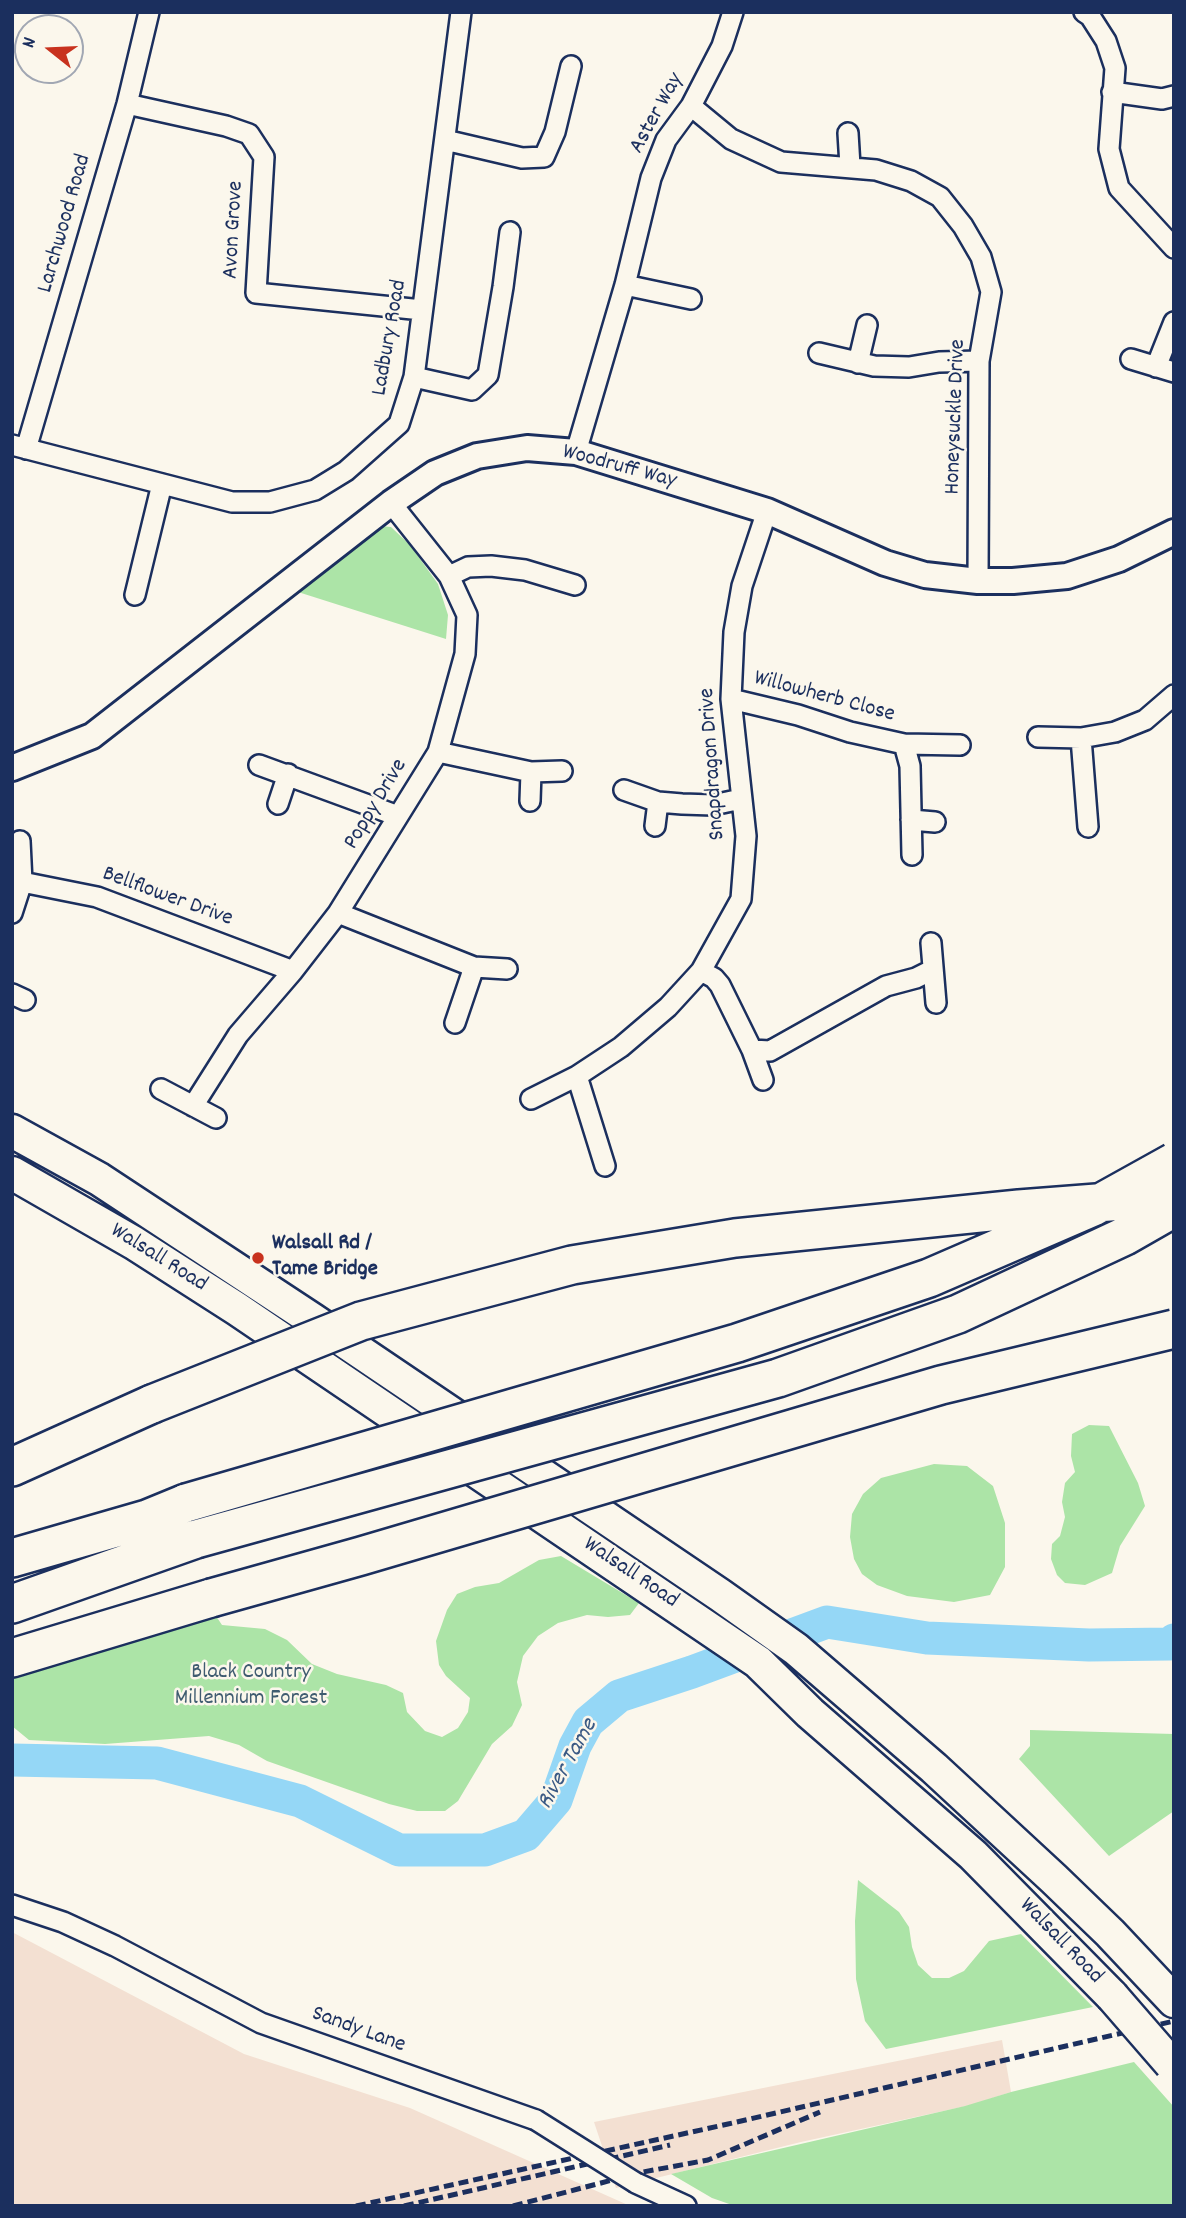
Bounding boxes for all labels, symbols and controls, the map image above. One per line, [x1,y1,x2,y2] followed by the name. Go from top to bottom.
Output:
[14,14,84,84] north arrow
[16,34,45,52] text: N
[625,69,691,159] street label: Aster Way
[33,152,99,296] street label: Larchwood Road
[219,180,251,280] street label: Avon Grove
[367,278,415,398] street label: Ladbury Road
[940,339,974,495] street label: Honeysuckle Drive
[559,440,679,496] street label: Woodruff Way
[751,666,897,730] street label: Willowherb Close
[695,687,733,841] street label: Snapdragon Drive
[339,755,415,855] street label: Poppy Drive
[98,862,236,934] street label: Bellflower Drive
[104,1218,212,1300] street label: Walsall Road
[272,1231,378,1285] place label: Walsall Rd / Tame Bridge
[250,1250,266,1266] marker: Walsall Rd / Tame Bridge
[577,1532,683,1616] street label: Walsall Road
[175,1660,327,1714] park label: Black Country Millennium Forest
[532,1715,606,1815] water label: River Tame
[1012,1893,1108,1991] street label: Walsall Road
[307,2001,409,2061] street label: Sandy Lane

